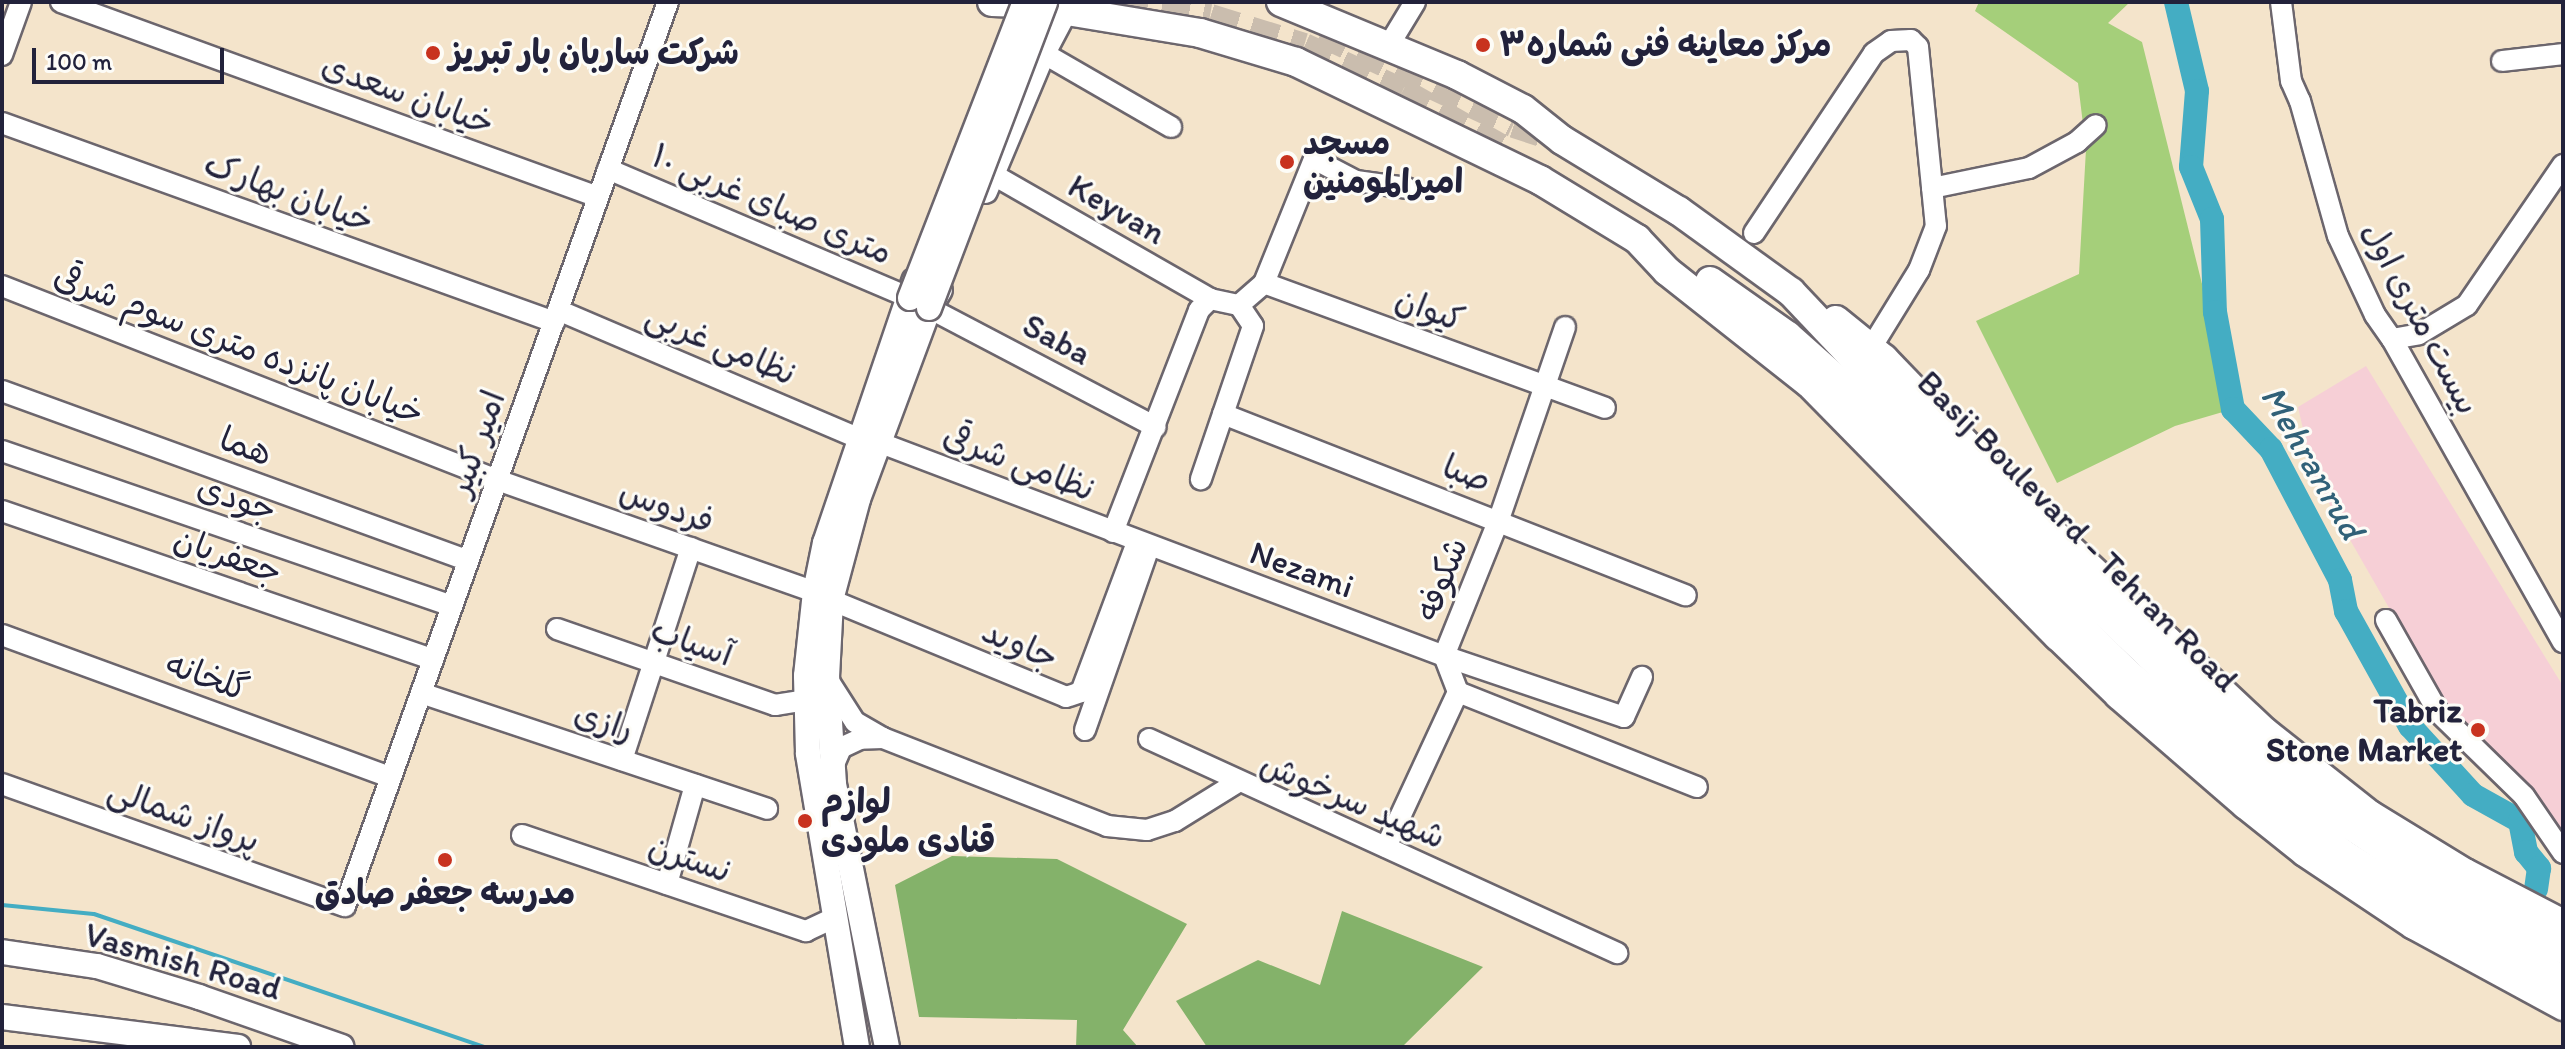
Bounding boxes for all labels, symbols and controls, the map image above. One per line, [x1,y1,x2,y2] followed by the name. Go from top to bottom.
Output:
[1499,25,1832,65] place label: مرکز معاینه فنی شماره۳
[36,32,228,82] scale bar
[449,33,739,73] place label: شرکت ساربان بار تبریز
[1474,36,1492,54] marker: مرکز معاینه فنی شماره۳
[316,44,500,144] street label: خیابان سعدی
[424,44,442,62] marker: شرکت ساربان بار تبریز
[46,47,112,76] text: 100 m
[1303,122,1463,202] place label: مسجد امیرالمومنین
[646,135,898,273] street label: ۱۰ متری صبای غربی
[199,143,379,241] street label: خیابان بهارک
[1278,153,1296,171] marker: مسجد امیرالمومنین
[1061,165,1173,253] street label: Keyvan
[2353,215,2489,421] street label: بیست متری اول
[48,255,430,433] street label: خیابان پانزده متری سوم شرقی
[1390,278,1470,340] street label: کیوان
[640,294,802,394] street label: نظامی غربی
[1016,304,1098,374] street label: Saba
[1909,362,2247,700] street label: Basij Boulevard - Tehran Road
[2252,378,2374,546] water label: Mehranrud
[438,385,514,501] street label: امیر کبیر
[937,414,1101,510] street label: نظامی شرقی
[214,418,278,474] street label: هما
[1437,445,1497,501] street label: صبا
[192,466,282,530] street label: جودی
[614,470,720,542] street label: فردوس
[169,518,287,592] street label: جعفریان
[1245,531,1359,607] street label: Nezami
[1406,531,1476,627] street label: شکوفه
[646,609,738,675] street label: آسیاب
[976,610,1064,678] street label: جاوید
[160,642,254,710] street label: گلخانه
[2267,690,2462,770] place label: Tabriz Stone Market
[569,692,639,750] street label: رازی
[2469,721,2487,739] marker: Tabriz Stone Market
[1254,743,1452,857] street label: شهید سرخوش
[103,769,265,861] street label: پرواز شمالی
[821,781,995,860] place label: لوازم قنادی ملودی
[796,812,814,830] marker: لوازم قنادی ملودی
[643,825,737,891] street label: نسترن
[436,851,454,869] marker: مدرسه جعفر صادق
[315,873,575,913] place label: مدرسه جعفر صادق
[80,914,286,1008] street label: Vasmish Road

